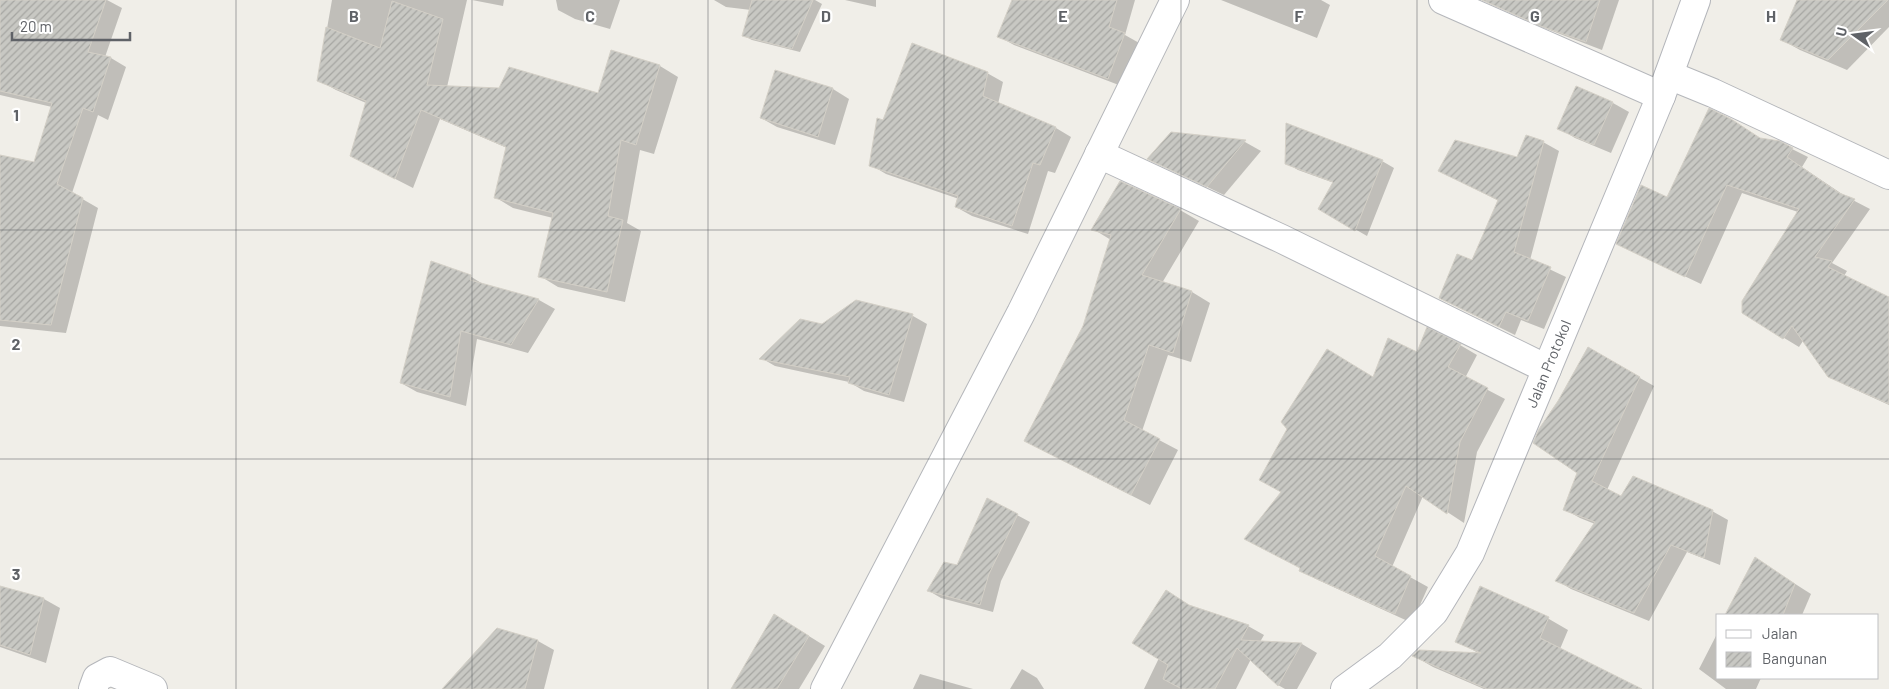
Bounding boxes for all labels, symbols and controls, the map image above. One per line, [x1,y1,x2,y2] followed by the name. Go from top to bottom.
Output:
[349,6,359,25] text: B
[585,6,595,25] text: C
[821,6,831,25] text: D
[1058,6,1068,25] text: E
[1295,6,1304,25] text: F
[1530,6,1540,25] text: G
[1766,6,1776,25] text: H
[12,10,130,42] scale bar
[1829,10,1879,60] north arrow
[20,17,52,35] text: 20 m
[1832,25,1850,38] text: U
[13,105,19,124] text: 1
[1522,317,1574,410] street label: Jalan Protokol
[12,334,21,353] text: 2
[12,564,20,583] text: 3
[1716,614,1879,679] legend
[1762,624,1798,642] text: Jalan
[1762,649,1827,667] text: Bangunan

